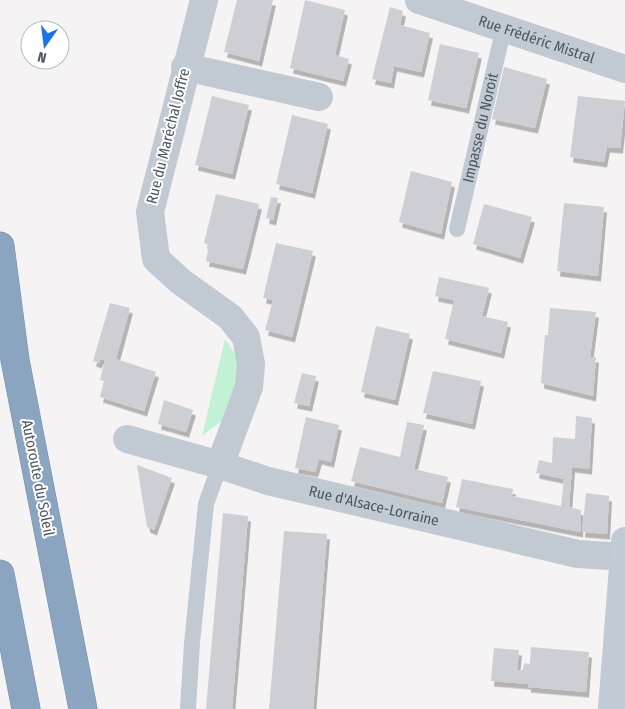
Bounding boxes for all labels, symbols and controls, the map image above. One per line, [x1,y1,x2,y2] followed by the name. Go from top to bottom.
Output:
[476,12,597,67] street label: Rue Frédéric Mistral
[20,20,70,70] north arrow
[36,48,48,66] text: N
[142,66,194,206] street label: Rue du Maréchal Joffre
[459,71,502,184] street label: Impasse du Noroit
[18,418,58,538] street label: Autoroute du Soleil
[307,482,441,530] street label: Rue d'Alsace-Lorraine

